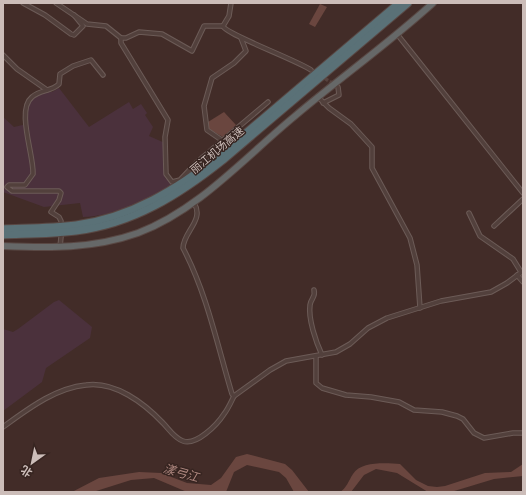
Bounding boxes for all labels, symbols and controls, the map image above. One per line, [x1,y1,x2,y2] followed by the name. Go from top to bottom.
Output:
[188,124,246,176] street label: 丽江机场高速
[12,443,52,483] north arrow
[162,461,202,485] water label: 漾弓江
[19,463,34,479] text: 北

